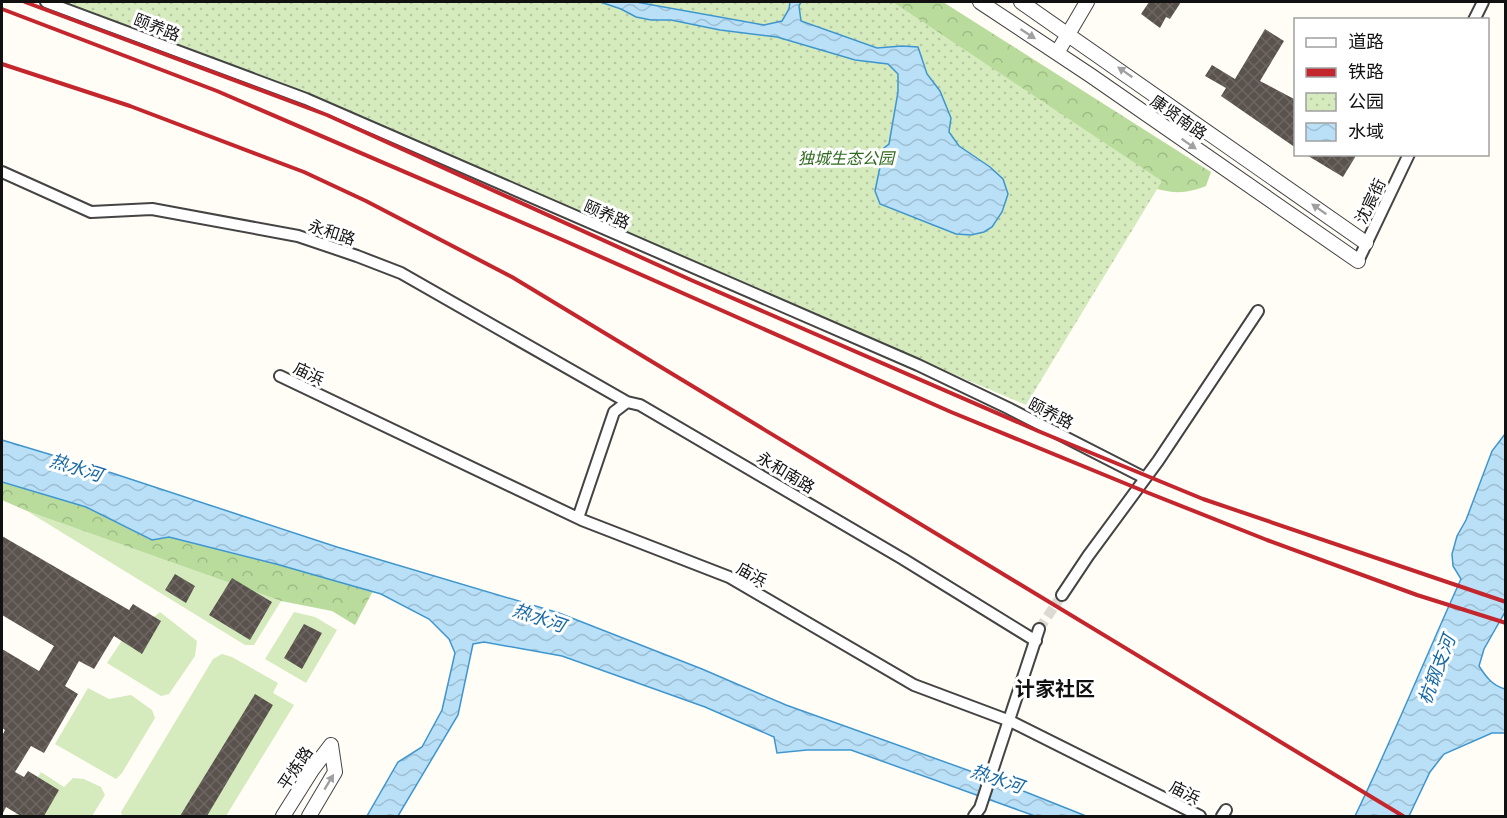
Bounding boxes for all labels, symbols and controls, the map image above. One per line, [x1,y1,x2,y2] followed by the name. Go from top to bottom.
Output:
[131,9,183,45] street label: 颐养路
[1294,18,1489,156] legend
[1020,29,1036,40] one-way arrow
[1348,31,1384,53] text: 道路
[1348,61,1384,83] text: 铁路
[1117,67,1132,79] one-way arrow
[1147,90,1211,144] street label: 康贤南路
[1348,91,1384,113] text: 公园
[1348,121,1384,143] text: 水域
[1181,138,1197,150] one-way arrow
[798,148,896,168] park label: 独城生态公园
[1350,175,1390,227] street label: 沈宸街
[581,195,633,233] street label: 颐养路
[1311,203,1327,215] one-way arrow
[306,215,358,249] street label: 永和路
[290,357,328,389] street label: 庙浜
[1025,393,1077,433] street label: 颐养路
[753,447,819,497] street label: 永和南路
[47,450,108,487] water label: 热水河
[733,557,771,591] street label: 庙浜
[510,599,571,638] water label: 热水河
[1414,630,1461,708] water label: 杭钢支河
[1015,677,1095,701] district label: 计家社区
[273,743,317,793] street label: 平炼路
[968,760,1029,799] water label: 热水河
[324,774,335,790] one-way arrow
[1166,776,1204,808] street label: 庙浜

